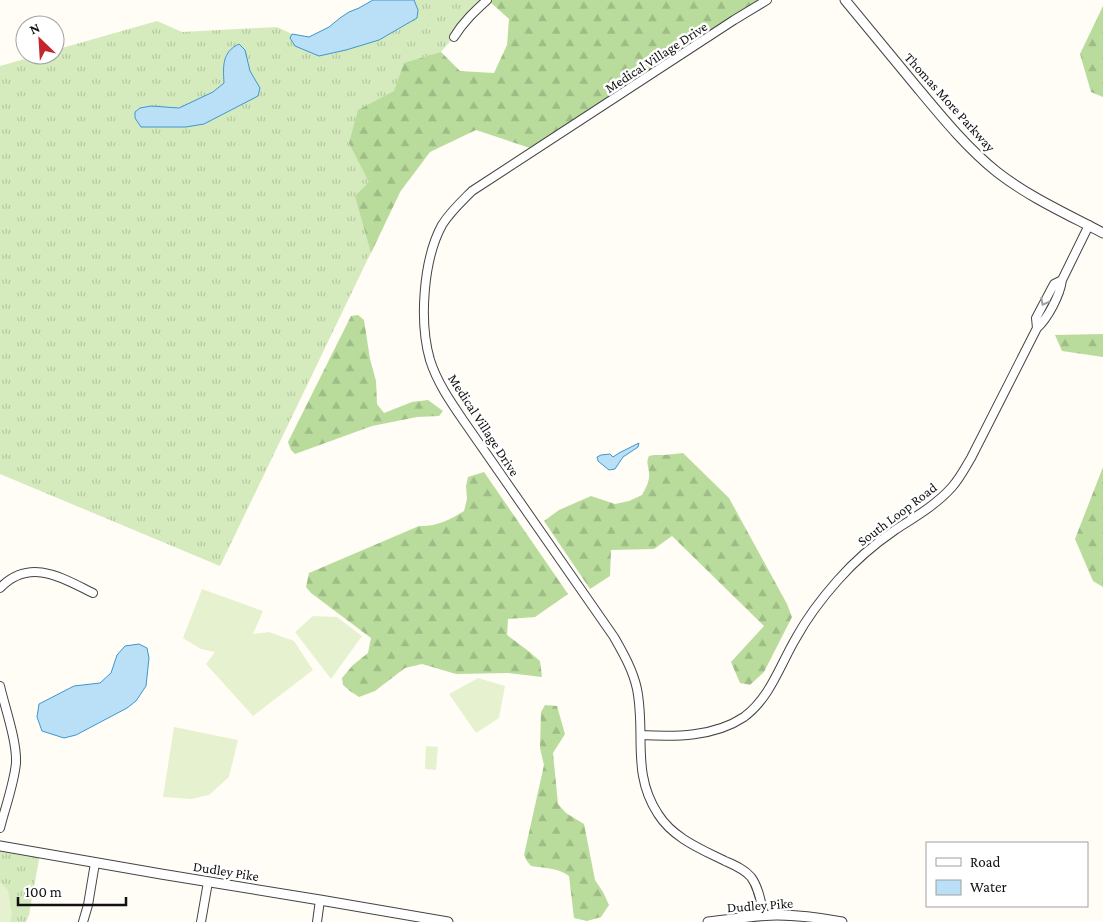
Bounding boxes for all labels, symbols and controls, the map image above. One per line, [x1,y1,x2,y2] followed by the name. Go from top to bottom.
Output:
[15,15,65,65] north arrow
[602,18,710,96] street label: Medical Village Drive
[27,19,43,37] text: N
[901,49,999,155] street label: Thomas More Parkway
[1040,296,1050,305] one-way arrow
[445,371,523,479] street label: Medical Village Drive
[854,479,940,549] street label: South Loop Road
[926,842,1088,907] legend
[970,854,1001,870] text: Road
[192,858,260,884] street label: Dudley Pike
[18,874,125,906] scale bar
[970,879,1007,895] text: Water
[25,884,62,900] text: 100 m
[726,895,794,915] street label: Dudley Pike

